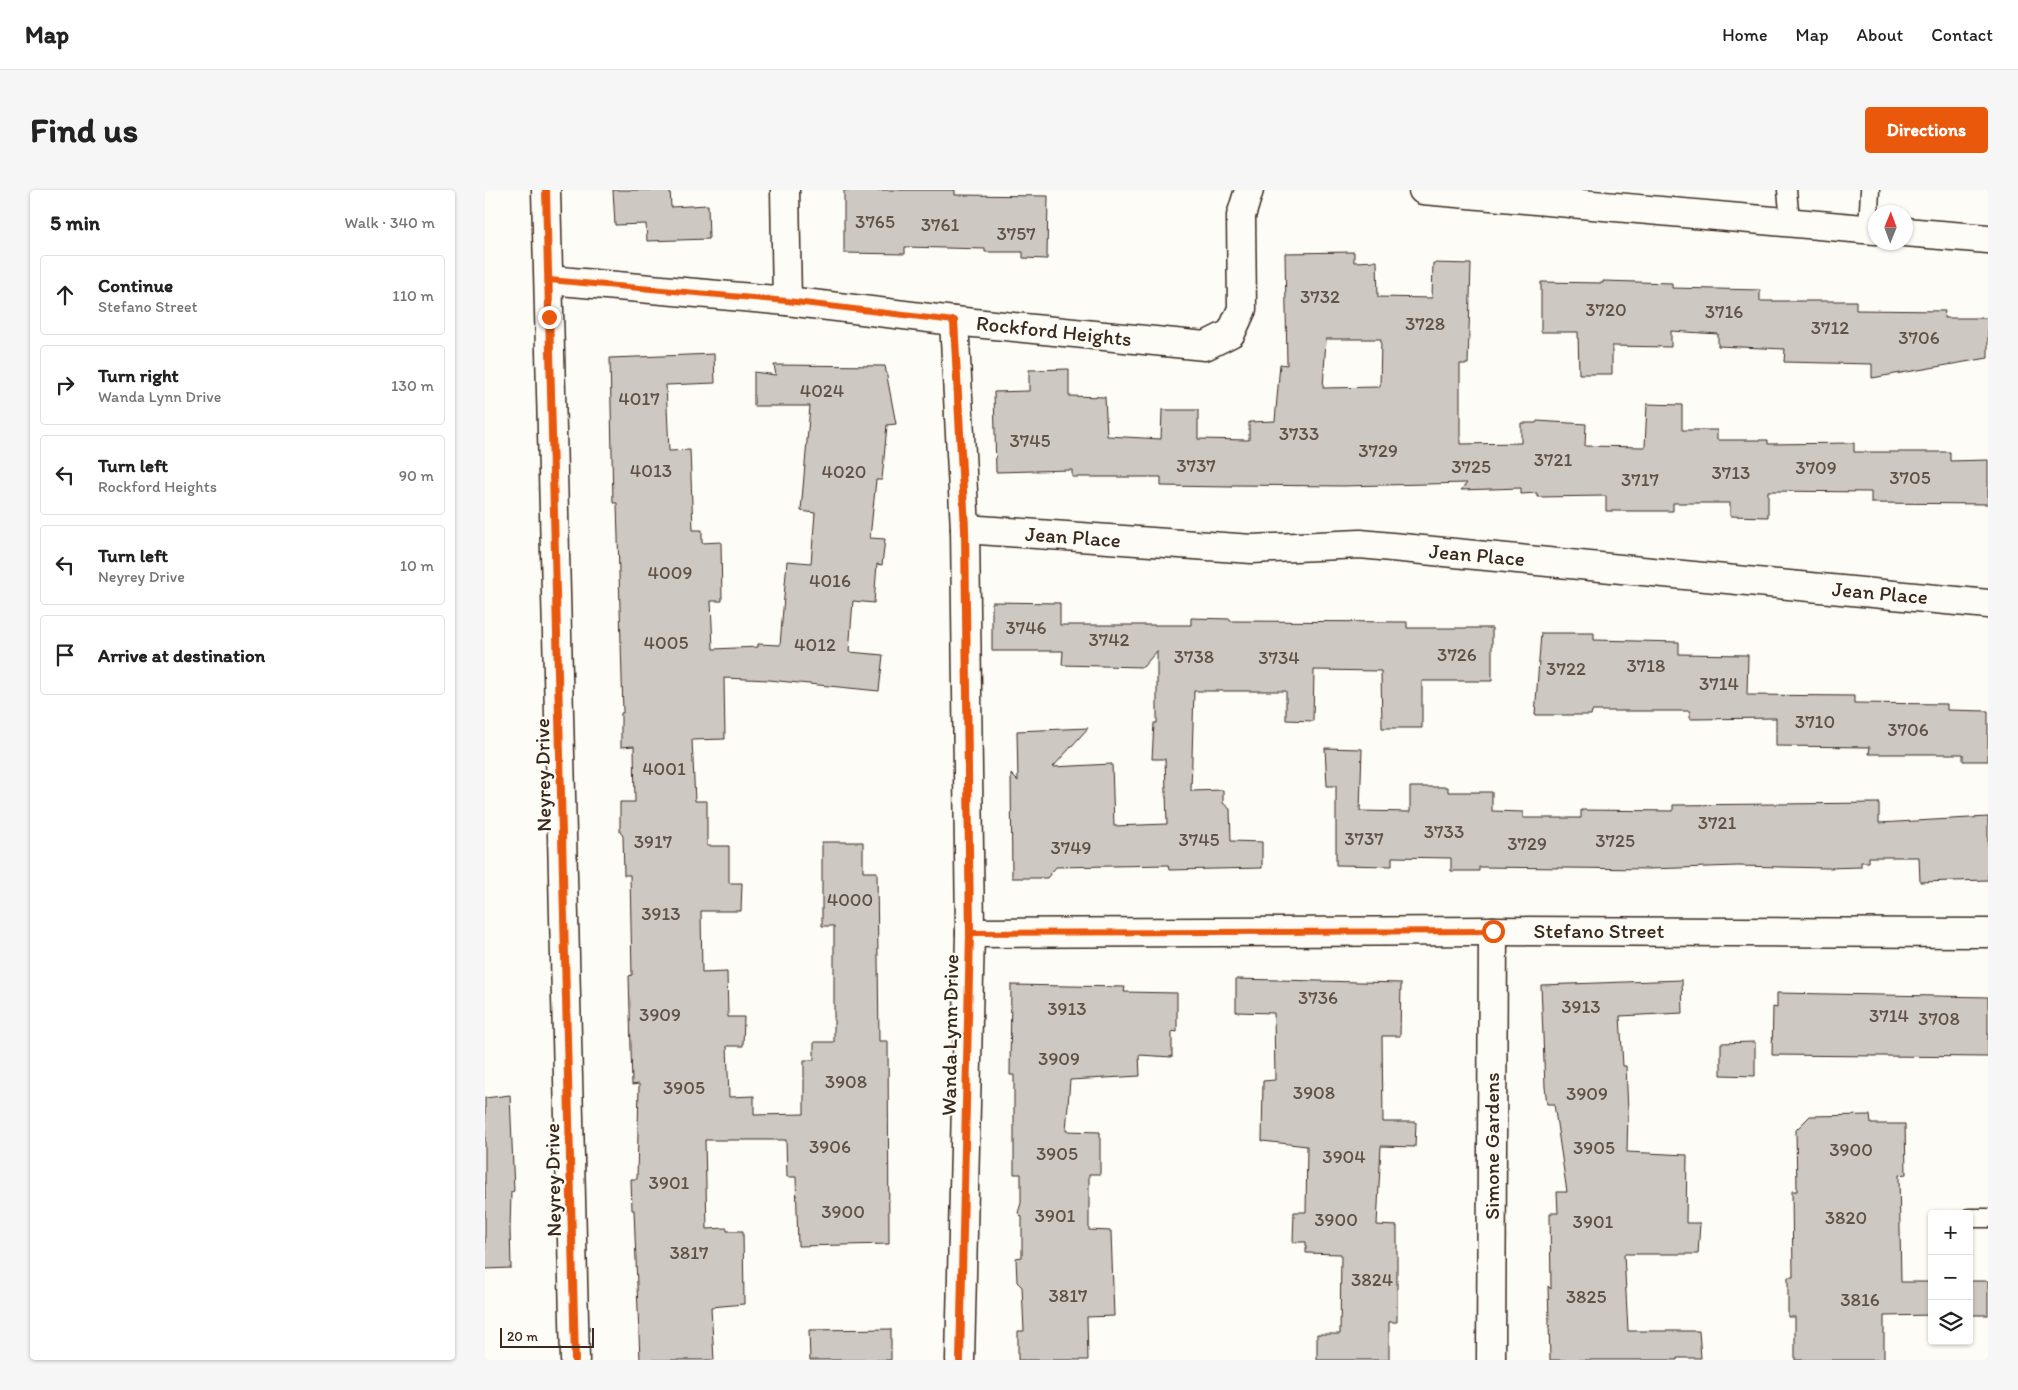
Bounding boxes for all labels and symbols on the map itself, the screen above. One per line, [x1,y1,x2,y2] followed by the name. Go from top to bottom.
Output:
[1868,205,1913,250] north arrow
[855,210,895,233] house number: 3765
[921,213,960,236] house number: 3761
[996,222,1036,245] house number: 3757
[1300,285,1340,308] house number: 3732
[1585,298,1627,321] house number: 3720
[1705,300,1743,323] house number: 3716
[538,306,561,329] route end
[975,310,1133,351] street label: Rockford Heights
[1405,312,1445,335] house number: 3728
[1811,316,1849,339] house number: 3712
[1898,326,1940,349] house number: 3706
[800,379,844,402] house number: 4024
[618,387,660,410] house number: 4017
[1279,422,1319,445] house number: 3733
[1009,429,1051,452] house number: 3745
[1358,439,1398,462] house number: 3729
[1534,448,1572,471] house number: 3721
[1176,454,1216,477] house number: 3737
[1451,455,1491,478] house number: 3725
[1795,456,1837,479] house number: 3709
[630,459,672,482] house number: 4013
[822,460,866,483] house number: 4020
[1712,461,1750,484] house number: 3713
[1889,466,1931,489] house number: 3705
[1621,468,1659,491] house number: 3717
[1024,521,1122,552] street label: Jean Place
[1428,538,1526,571] street label: Jean Place
[648,561,692,584] house number: 4009
[809,569,851,592] house number: 4016
[1831,576,1929,609] street label: Jean Place
[1005,616,1047,639] house number: 3746
[1088,628,1130,651] house number: 3742
[644,631,688,654] house number: 4005
[794,633,836,656] house number: 4012
[1437,643,1477,666] house number: 3726
[1174,645,1214,668] house number: 3738
[1258,646,1300,669] house number: 3734
[1626,654,1666,677] house number: 3718
[1546,657,1586,680] house number: 3722
[1699,672,1739,695] house number: 3714
[1795,710,1835,733] house number: 3710
[529,718,556,832] street label: Neyrey Drive
[1887,718,1929,741] house number: 3706
[642,757,686,780] house number: 4001
[1698,811,1736,834] house number: 3721
[1424,820,1464,843] house number: 3733
[1344,827,1384,850] house number: 3737
[1178,828,1220,851] house number: 3745
[1595,829,1635,852] house number: 3725
[634,830,672,853] house number: 3917
[1507,832,1547,855] house number: 3729
[1050,836,1092,859] house number: 3749
[827,888,873,911] house number: 4000
[641,902,681,925] house number: 3913
[1534,918,1664,943] street label: Stefano Street
[1482,920,1505,943] route start
[936,954,963,1116] street label: Wanda Lynn Drive
[1298,986,1338,1009] house number: 3736
[1561,995,1601,1018] house number: 3913
[1047,997,1087,1020] house number: 3913
[639,1003,681,1026] house number: 3909
[1869,1004,1909,1027] house number: 3714
[1918,1007,1960,1030] house number: 3708
[1038,1047,1080,1070] house number: 3909
[825,1070,867,1093] house number: 3908
[1479,1072,1504,1220] street label: Simone Gardens
[663,1076,705,1099] house number: 3905
[1293,1081,1335,1104] house number: 3908
[1566,1082,1608,1105] house number: 3909
[539,1123,566,1237] street label: Neyrey Drive
[809,1135,851,1158] house number: 3906
[1573,1136,1615,1159] house number: 3905
[1829,1138,1873,1161] house number: 3900
[1036,1142,1078,1165] house number: 3905
[1322,1145,1366,1168] house number: 3904
[649,1171,690,1194] house number: 3901
[821,1200,865,1223] house number: 3900
[1035,1204,1076,1227] house number: 3901
[1825,1206,1867,1229] house number: 3820
[1314,1208,1358,1231] house number: 3900
[1573,1210,1614,1233] house number: 3901
[669,1241,709,1264] house number: 3817
[1351,1268,1393,1291] house number: 3824
[1048,1284,1088,1307] house number: 3817
[1566,1285,1606,1308] house number: 3825
[1840,1288,1880,1311] house number: 3816
[500,1325,594,1348] scale bar

